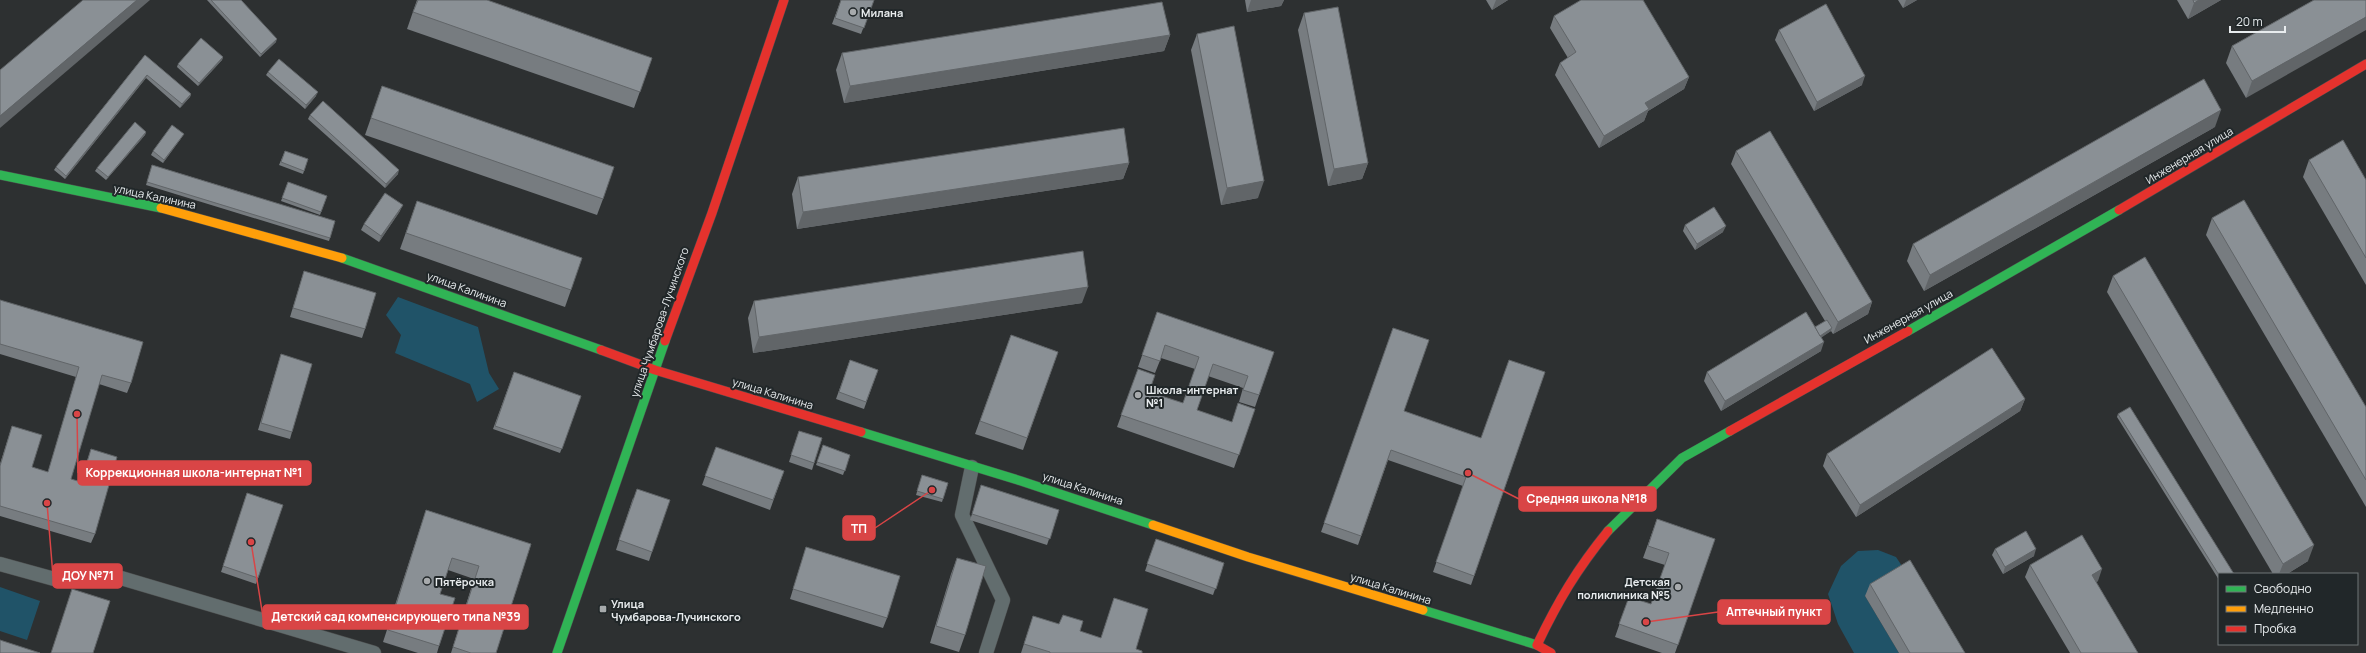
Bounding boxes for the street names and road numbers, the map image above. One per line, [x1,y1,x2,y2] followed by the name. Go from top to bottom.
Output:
[2143,123,2235,187] street label: Инженерная улица
[112,180,198,212] street label: улица Калинина
[626,245,692,399] street label: улица Чумбарова-Лучинского
[425,268,509,310] street label: улица Калинина
[1861,285,1955,347] street label: Инженерная улица
[731,374,815,412] street label: улица Калинина
[1041,468,1125,508] street label: улица Калинина
[1349,569,1433,607] street label: улица Калинина

